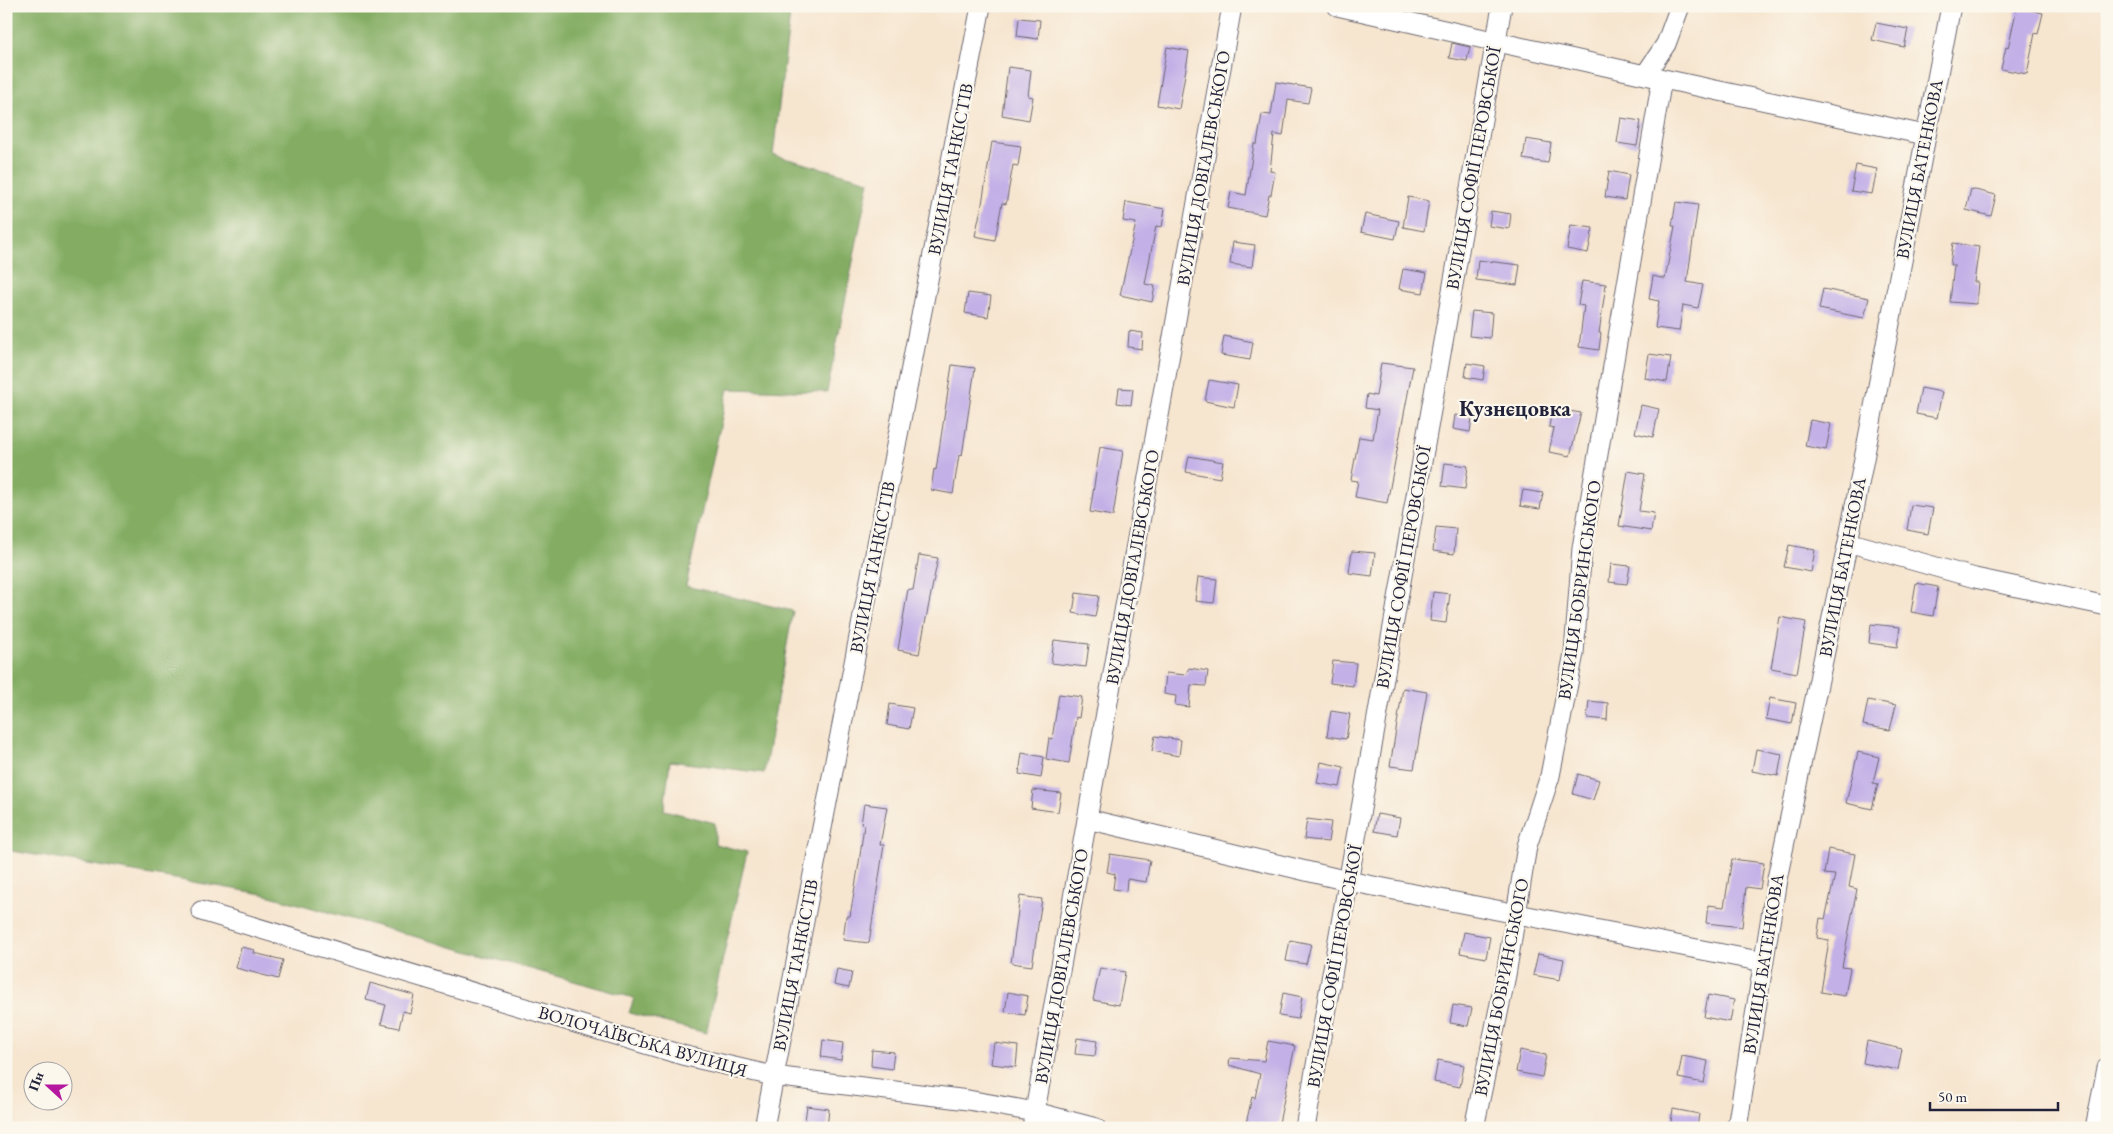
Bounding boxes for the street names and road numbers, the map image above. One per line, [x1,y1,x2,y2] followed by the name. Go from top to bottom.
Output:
[1440,45,1506,291] street label: ВУЛИЦЯ СОФІЇ ПЕРОВСЬКОЇ
[1171,49,1235,287] street label: ВУЛИЦЯ ДОВГАЛЕВСЬКОГО
[1890,77,1948,261] street label: ВУЛИЦЯ БАТЕНКОВА
[922,81,978,257] street label: ВУЛИЦЯ ТАНКІСТІВ
[1370,444,1436,690] street label: ВУЛИЦЯ СОФІЇ ПЕРОВСЬКОЇ
[1100,448,1164,686] street label: ВУЛИЦЯ ДОВГАЛЕВСЬКОГО
[1813,475,1871,659] street label: ВУЛИЦЯ БАТЕНКОВА
[844,479,900,655] street label: ВУЛИЦЯ ТАНКІСТІВ
[1552,479,1606,701] street label: ВУЛИЦЯ БОБРИНСЬКОГО
[1301,843,1367,1089] street label: ВУЛИЦЯ СОФІЇ ПЕРОВСЬКОЇ
[1029,847,1093,1085] street label: ВУЛИЦЯ ДОВГАЛЕВСЬКОГО
[1737,871,1789,1056] street label: ВУЛИЦЯ БАТЕНКОВА
[1469,876,1533,1098] street label: ВУЛИЦЯ БОБРИНСЬКОГО
[767,877,823,1053] street label: ВУЛИЦЯ ТАНКІСТІВ
[536,1000,750,1082] street label: ВОЛОЧАЇВСЬКА ВУЛИЦЯ

